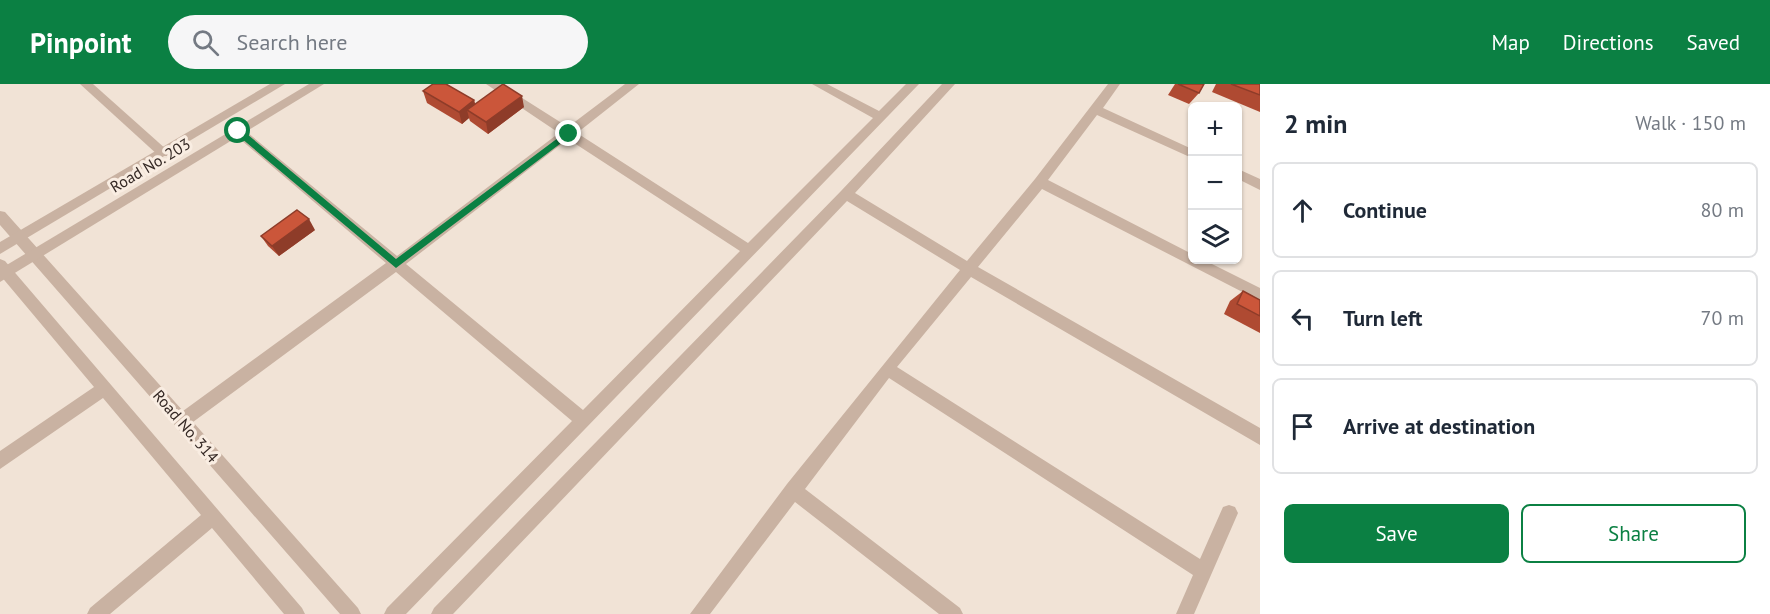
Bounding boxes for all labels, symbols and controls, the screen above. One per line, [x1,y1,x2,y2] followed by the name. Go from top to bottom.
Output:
[168,15,588,69] search box
[30,24,132,61] text: Pinpoint
[189,26,222,59] icon: search
[237,28,347,56] text: Search here
[1491,29,1530,56] text: Map
[1563,29,1654,56] text: Directions
[1687,29,1740,56] text: Saved
[1188,102,1242,264] map controls
[1188,102,1242,156] button: +
[1284,107,1347,140] text: 2 min
[1635,110,1746,136] text: Walk · 150 m
[224,117,250,143] route start
[555,120,581,146] route end
[106,133,194,197] street label: Road No. 203
[1188,156,1242,210] button: −
[1286,194,1319,227] icon: ahead
[1343,196,1427,224] text: Continue
[1701,197,1744,223] text: 80 m
[1188,210,1242,264] button: layers
[1286,302,1319,335] icon: left
[1343,304,1423,332] text: Turn left
[1701,305,1744,331] text: 70 m
[149,386,223,467] street label: Road No. 314
[1286,410,1319,443] icon: arrive
[1343,412,1535,440] text: Arrive at destination
[1284,504,1509,563] button: Save
[1521,504,1746,563] button: Share

